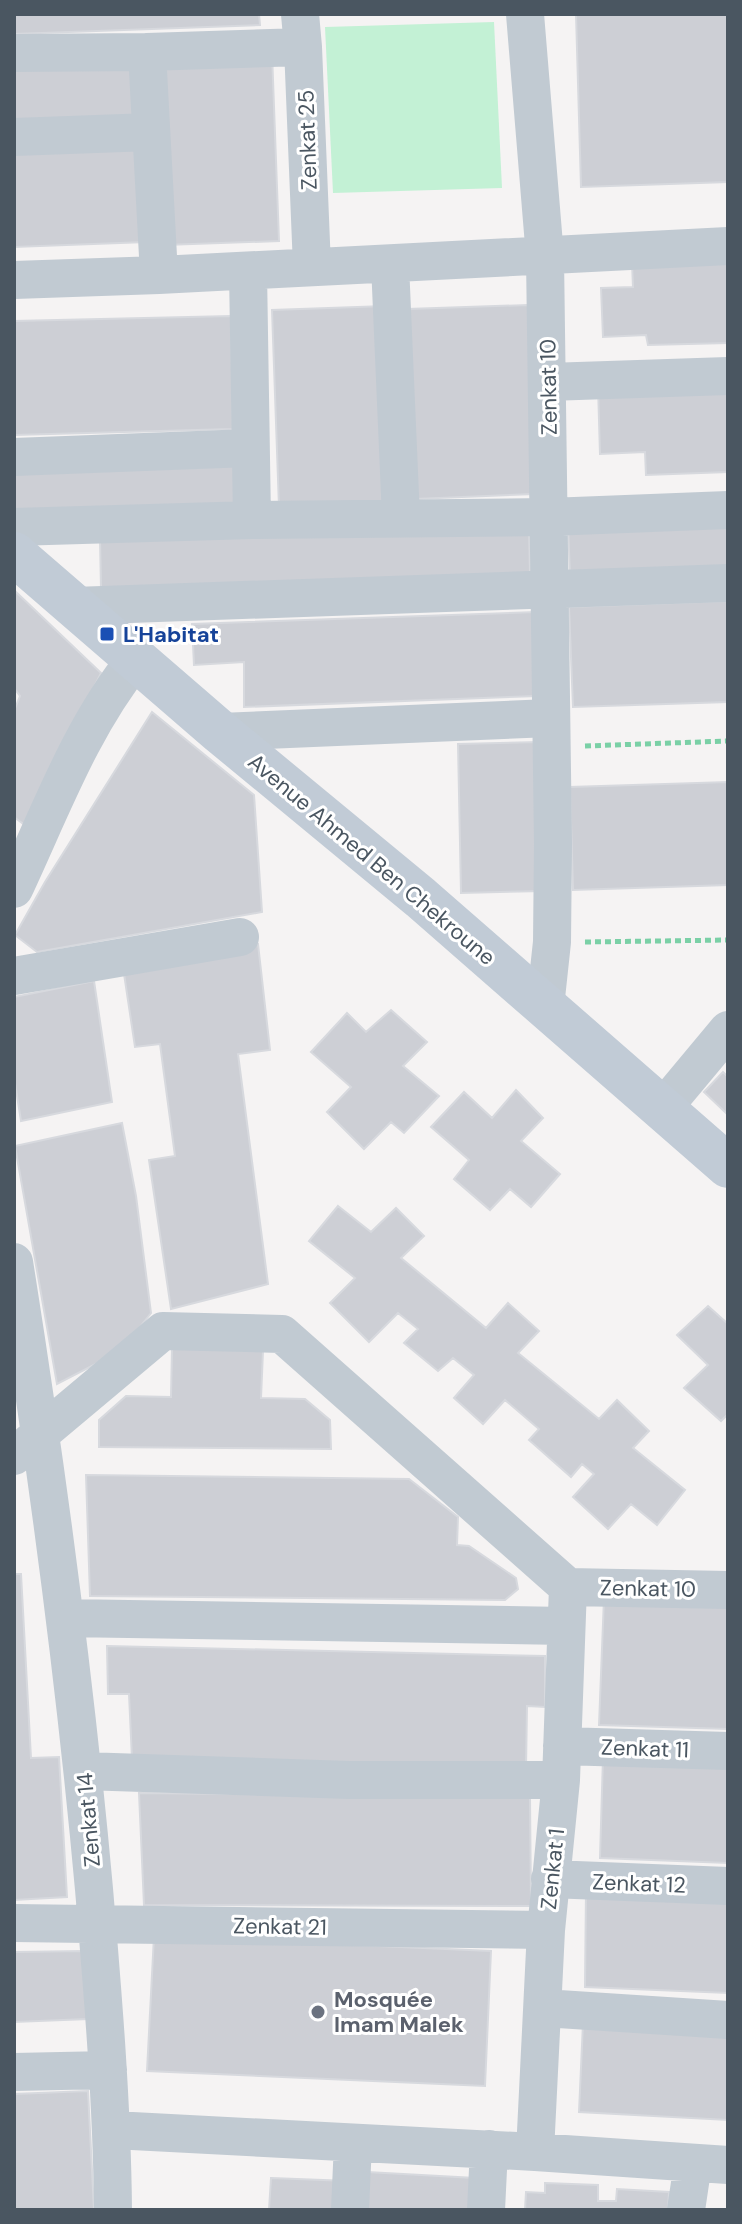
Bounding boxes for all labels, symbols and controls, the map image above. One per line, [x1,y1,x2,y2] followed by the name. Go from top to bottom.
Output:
[291,89,324,191] street label: Zenkat 25
[533,339,564,435] street label: Zenkat 10
[123,620,219,649] place label: L'Habitat
[98,625,116,643] marker: L'Habitat
[242,747,501,972] street label: Avenue Ahmed Ben Chekroune
[600,1573,696,1604] street label: Zenkat 10
[601,1732,689,1765] street label: Zenkat 11
[70,1772,107,1868] street label: Zenkat 14
[534,1827,571,1911] street label: Zenkat 1
[592,1867,686,1900] street label: Zenkat 12
[233,1911,327,1942] street label: Zenkat 21
[334,1985,464,2039] place label: Mosquée Imam Malek
[309,2003,327,2021] marker: Mosquée Imam Malek

